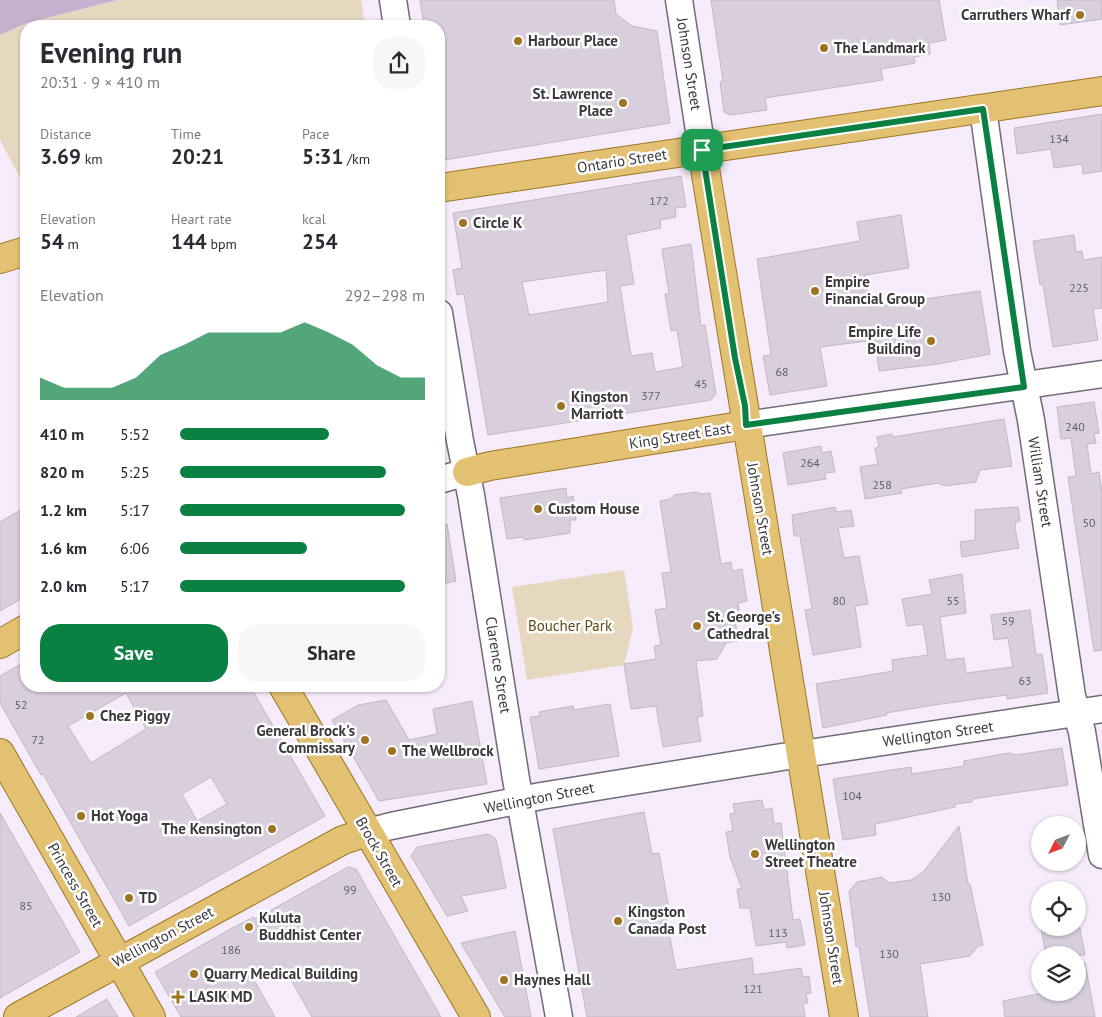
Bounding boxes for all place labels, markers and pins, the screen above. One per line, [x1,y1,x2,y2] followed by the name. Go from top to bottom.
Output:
[961,5,1071,24] place label: Carruthers Wharf
[1074,9,1086,21] marker: Carruthers Wharf
[528,31,618,50] place label: Harbour Place
[512,35,524,47] marker: Harbour Place
[834,38,926,57] place label: The Landmark
[818,42,830,54] marker: The Landmark
[532,84,613,120] place label: St. Lawrence Place
[617,97,629,109] marker: St. Lawrence Place
[681,129,723,171] pin
[473,213,523,232] place label: Circle K
[457,217,469,229] marker: Circle K
[825,272,925,308] place label: Empire Financial Group
[809,285,821,297] marker: Empire Financial Group
[848,322,921,358] place label: Empire Life Building
[925,335,937,347] marker: Empire Life Building
[571,387,628,423] place label: Kingston Marriott
[555,400,567,412] marker: Kingston Marriott
[548,499,640,518] place label: Custom House
[532,503,544,515] marker: Custom House
[707,607,780,643] place label: St. George's Cathedral
[691,620,703,632] marker: St. George's Cathedral
[100,706,171,725] place label: Chez Piggy
[84,710,96,722] marker: Chez Piggy
[256,721,356,757] place label: General Brock's Commissary
[359,734,371,746] marker: General Brock's Commissary
[402,741,494,760] place label: The Wellbrock
[386,745,398,757] marker: The Wellbrock
[91,806,148,825] place label: Hot Yoga
[75,810,87,822] marker: Hot Yoga
[162,819,262,838] place label: The Kensington
[266,823,278,835] marker: The Kensington
[765,835,857,871] place label: Wellington Street Theatre
[749,848,761,860] marker: Wellington Street Theatre
[139,888,158,907] place label: TD
[123,892,135,904] marker: TD
[628,902,707,938] place label: Kingston Canada Post
[259,908,362,944] place label: Kuluta Buddhist Center
[612,915,624,927] marker: Kingston Canada Post
[243,921,255,933] marker: Kuluta Buddhist Center
[204,964,358,983] place label: Quarry Medical Building
[188,968,200,980] marker: Quarry Medical Building
[514,970,591,989] place label: Haynes Hall
[498,974,510,986] marker: Haynes Hall
[189,987,253,1006] place label: LASIK MD
[171,990,185,1004] marker: LASIK MD

